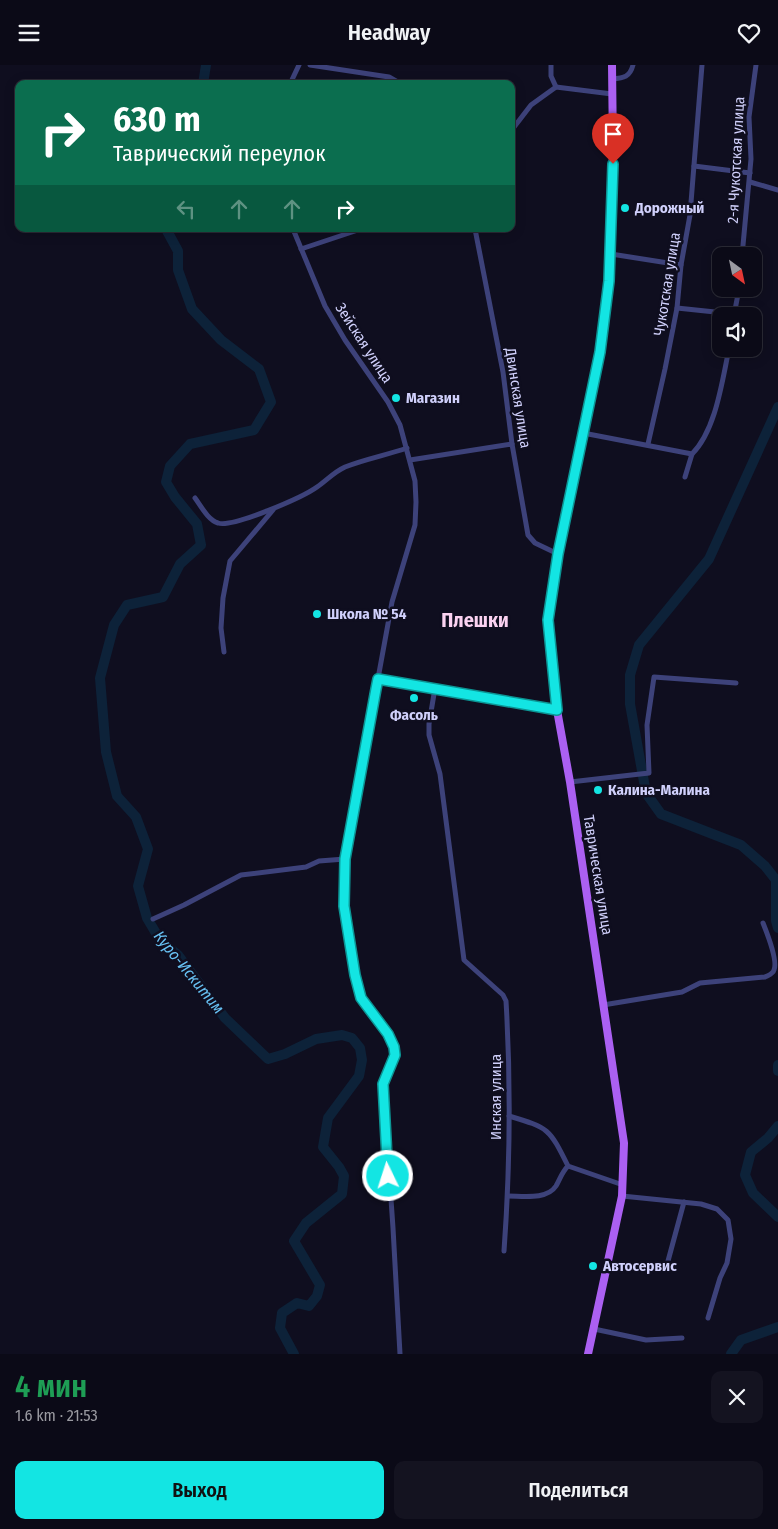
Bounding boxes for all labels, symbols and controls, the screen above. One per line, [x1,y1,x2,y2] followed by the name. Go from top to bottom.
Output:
[15,19,43,47] icon: menu
[348,19,430,46] text: Headway
[735,19,763,47] icon: heart
[724,96,748,224] street label: 2-я Чукотская улица
[113,98,201,140] text: 630 m
[30,100,95,165] icon: right
[592,113,634,164] pin
[599,120,627,148] icon: arrive
[113,140,326,167] text: Таврический переулок
[172,195,200,223] icon: left
[225,195,253,223] icon: ahead
[278,195,306,223] icon: ahead
[331,195,359,223] icon: right
[634,199,704,217] place label: Дорожный
[619,202,631,214] marker: Дорожный
[650,231,684,337] street label: Чукотская улица
[712,247,762,297] north arrow
[712,247,762,357] map controls
[331,300,397,386] street label: Зейская улица
[712,307,762,357] button: sound
[501,346,535,449] street label: Двинская улица
[406,389,460,407] place label: Магазин
[390,392,402,404] marker: Магазин
[327,605,407,623] place label: Школа № 54
[311,608,323,620] marker: Школа № 54
[441,608,509,632] district label: Плешки
[408,692,420,704] marker: Фасоль
[390,706,438,724] place label: Фасоль
[608,781,711,799] place label: Калина-Малина
[592,784,604,796] marker: Калина-Малина
[580,814,616,936] street label: Таврическая улица
[150,927,228,1017] water label: Куро-Искитим
[487,1054,505,1140] street label: Инская улица
[361,1149,413,1201] position arrow
[602,1257,677,1275] place label: Автосервис
[587,1260,599,1272] marker: Автосервис
[15,1369,87,1405] text: 4 мин
[711,1371,763,1423] button: close
[15,1406,98,1425] text: 1.6 km · 21:53
[15,1461,384,1519] button: Выход
[394,1461,763,1519] button: Поделиться

